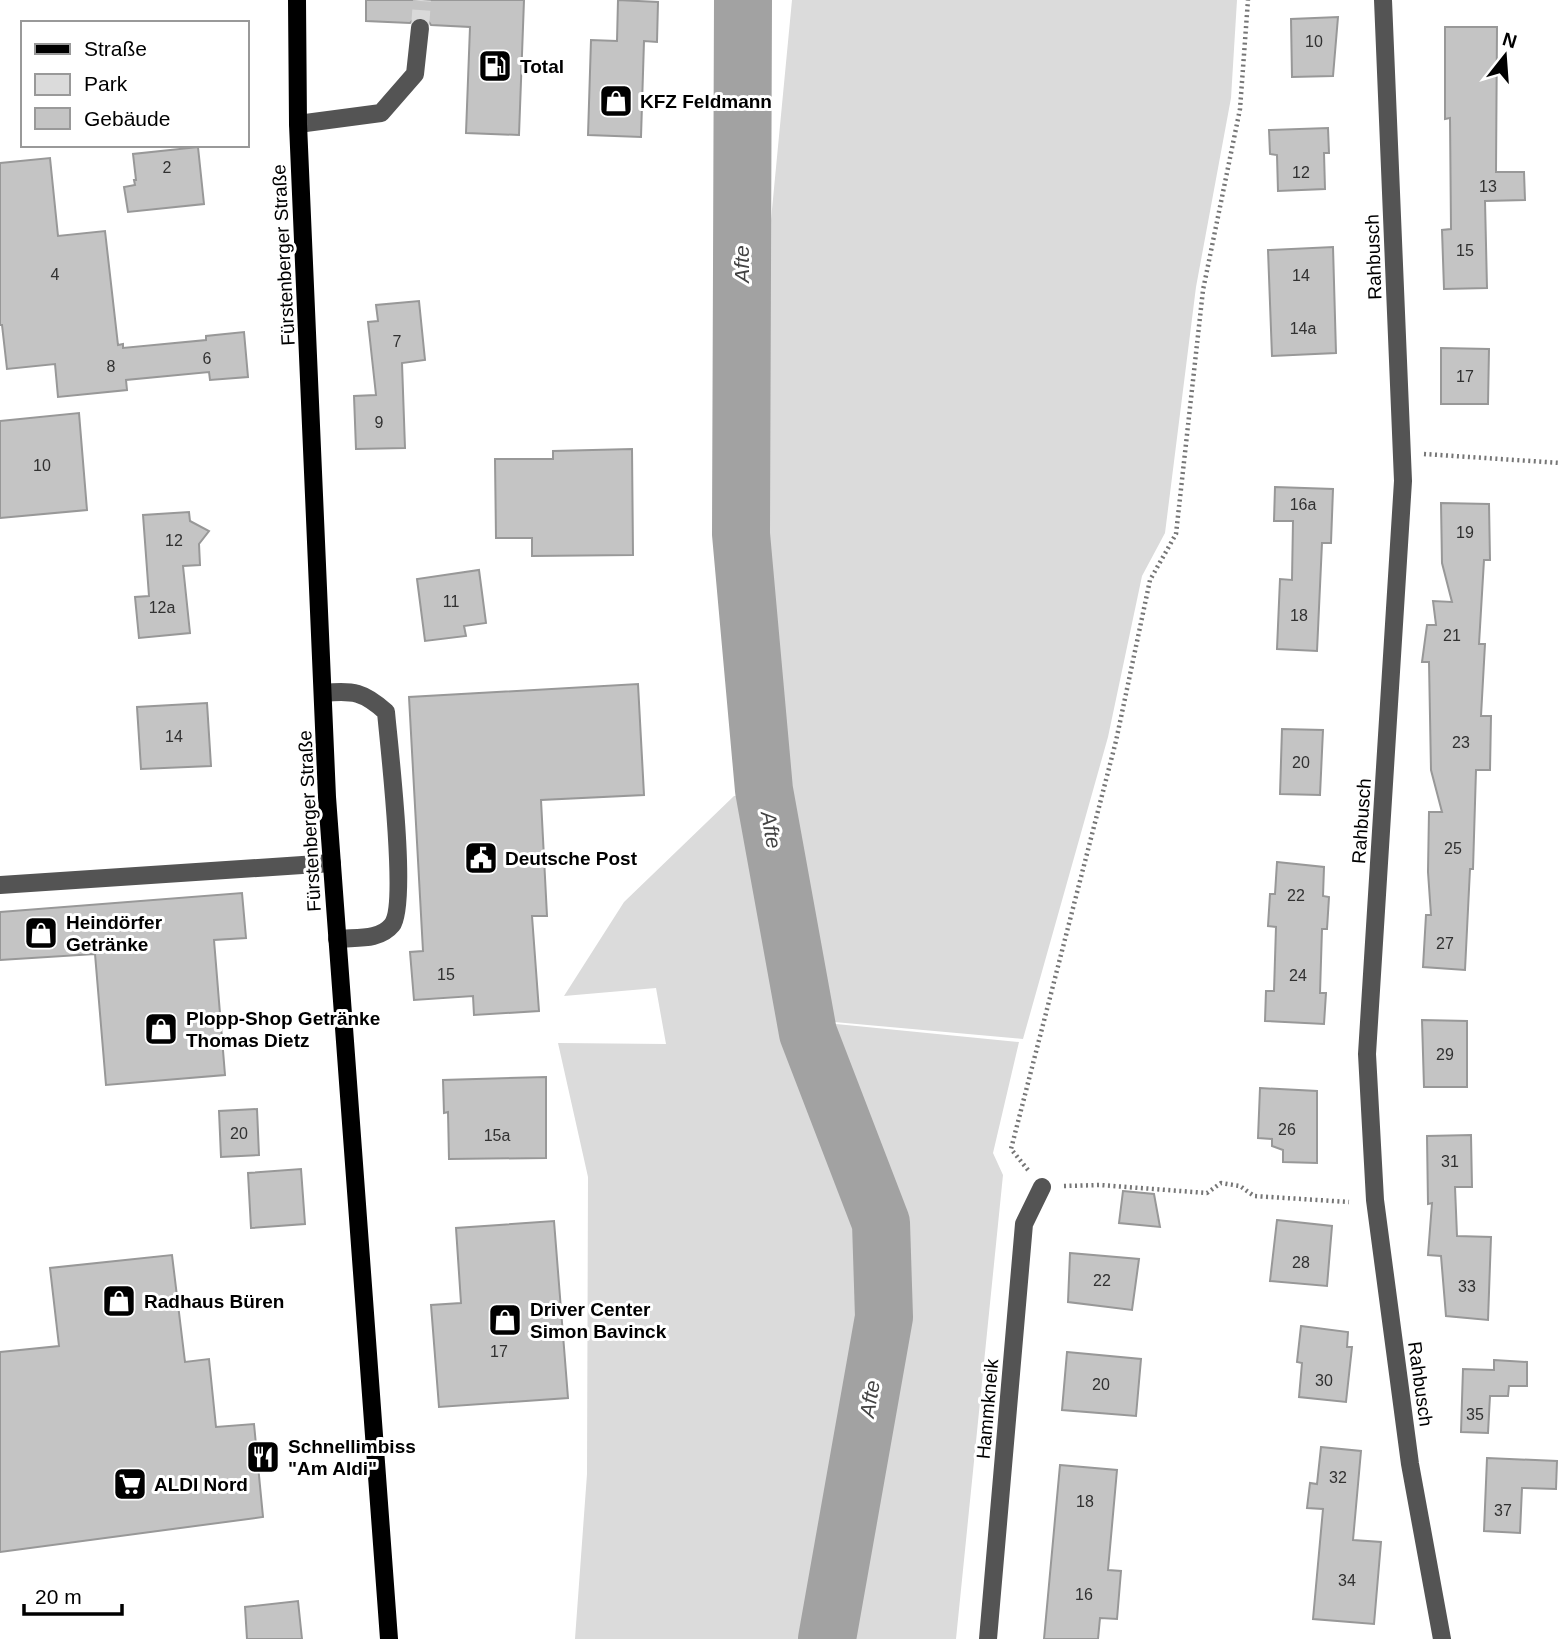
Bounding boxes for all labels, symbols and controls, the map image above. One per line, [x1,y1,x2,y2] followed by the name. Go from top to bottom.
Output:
[21,21,248,147] legend
[1470,21,1540,91] north arrow
[1500,28,1519,52] text: N
[1305,33,1323,50] house number: 10
[84,37,147,60] text: Straße
[476,47,514,85] fuel station icon: Total
[520,56,564,77] place label: Total
[84,72,128,95] text: Park
[597,82,635,120] shop icon: KFZ Feldmann
[640,91,772,112] place label: KFZ Feldmann
[84,107,170,130] text: Gebäude
[163,159,172,176] house number: 2
[268,164,299,346] street label: Fürstenberger Straße
[1292,164,1310,181] house number: 12
[1479,178,1497,195] house number: 13
[1362,214,1385,300] street label: Rahbusch
[1456,242,1474,259] house number: 15
[730,245,753,285] water label: Afte
[51,266,60,283] house number: 4
[1292,267,1310,284] house number: 14
[1290,320,1316,337] house number: 14a
[393,333,402,350] house number: 7
[203,350,212,367] house number: 6
[107,358,116,375] house number: 8
[1456,368,1474,385] house number: 17
[375,414,384,431] house number: 9
[33,457,51,474] house number: 10
[1290,496,1316,513] house number: 16a
[1456,524,1474,541] house number: 19
[165,532,183,549] house number: 12
[443,593,459,610] house number: 11
[149,599,175,616] house number: 12a
[1290,607,1308,624] house number: 18
[1443,627,1461,644] house number: 21
[165,728,183,745] house number: 14
[294,730,325,912] street label: Fürstenberger Straße
[1452,734,1470,751] house number: 23
[1292,754,1310,771] house number: 20
[1348,778,1375,864] street label: Rahbusch
[757,808,786,850] water label: Afte
[462,839,500,877] public building icon: Deutsche Post
[1444,840,1462,857] house number: 25
[505,848,638,869] place label: Deutsche Post
[1287,887,1305,904] house number: 22
[66,912,163,955] place label: Heindörfer Getränke
[22,914,60,952] shop icon: Heindörfer Getränke
[1436,935,1454,952] house number: 27
[437,966,455,983] house number: 15
[1289,967,1307,984] house number: 24
[186,1008,380,1051] place label: Plopp-Shop Getränke Thomas Dietz
[142,1010,180,1048] shop icon: Plopp-Shop Getränke Thomas Dietz
[1436,1046,1454,1063] house number: 29
[1278,1121,1296,1138] house number: 26
[230,1125,248,1142] house number: 20
[484,1127,510,1144] house number: 15a
[1441,1153,1459,1170] house number: 31
[1292,1254,1310,1271] house number: 28
[1093,1272,1111,1289] house number: 22
[1458,1278,1476,1295] house number: 33
[100,1282,138,1320] shop icon: Radhaus Büren
[144,1291,284,1312] place label: Radhaus Büren
[530,1299,667,1342] place label: Driver Center Simon Bavinck
[486,1301,524,1339] shop icon: Driver Center Simon Bavinck
[1404,1340,1437,1428] street label: Rahbusch
[490,1343,508,1360] house number: 17
[973,1358,1002,1460] street label: Hammkneik
[1315,1372,1333,1389] house number: 30
[1092,1376,1110,1393] house number: 20
[855,1379,884,1421] water label: Afte
[1466,1406,1484,1423] house number: 35
[288,1436,416,1479] place label: Schnellimbiss "Am Aldi"
[244,1438,282,1476] restaurant icon: Schnellimbiss "Am Aldi"
[111,1465,149,1503] supermarket icon: ALDI Nord
[1329,1469,1347,1486] house number: 32
[154,1474,248,1495] place label: ALDI Nord
[1076,1493,1094,1510] house number: 18
[1494,1502,1512,1519] house number: 37
[24,1572,122,1616] scale bar
[1338,1572,1356,1589] house number: 34
[35,1585,82,1608] text: 20 m
[1075,1586,1093,1603] house number: 16

